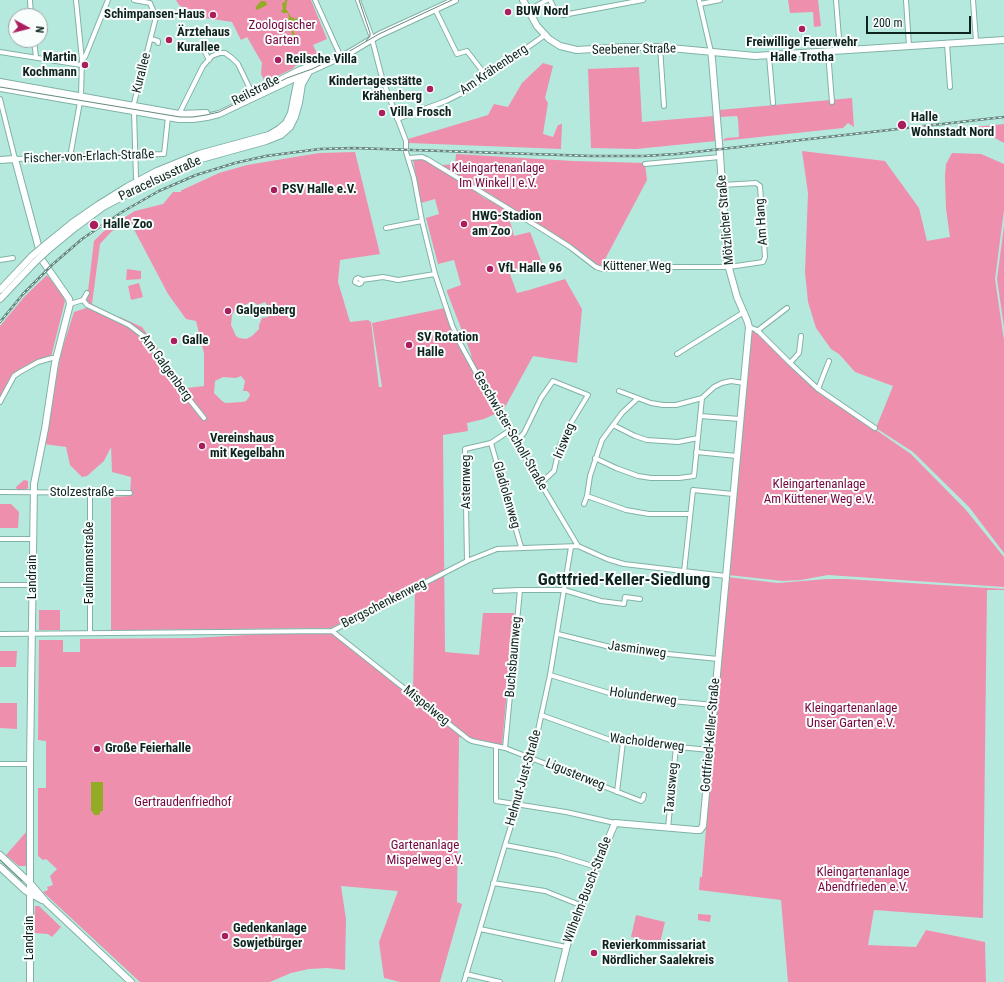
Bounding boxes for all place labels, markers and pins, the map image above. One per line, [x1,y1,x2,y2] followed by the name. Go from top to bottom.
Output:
[516,4,569,20] place label: BUW Nord
[104,7,205,23] place label: Schimpansen-Haus
[503,7,513,17] marker: BUW Nord
[208,10,218,20] marker: Schimpansen-Haus
[797,24,807,34] marker: Freiwillige Feuerwehr Halle Trotha
[177,25,230,56] place label: Ärztehaus Kurallee
[164,35,174,45] marker: Ärztehaus Kurallee
[746,35,858,66] place label: Freiwillige Feuerwehr Halle Trotha
[23,50,77,81] place label: Martin Kochmann
[286,52,357,68] place label: Reilsche Villa
[273,55,283,65] marker: Reilsche Villa
[80,60,90,70] marker: Martin Kochmann
[329,74,422,105] place label: Kindertagesstätte Krähenberg
[425,84,435,94] marker: Kindertagesstätte Krähenberg
[390,105,451,121] place label: Villa Frosch
[377,108,387,118] marker: Villa Frosch
[911,110,994,141] place label: Halle Wohnstadt Nord
[896,119,908,131] marker: Halle Wohnstadt Nord
[282,182,357,198] place label: PSV Halle e.V.
[269,185,279,195] marker: PSV Halle e.V.
[472,209,542,240] place label: HWG-Stadion am Zoo
[103,217,153,233] place label: Halle Zoo
[88,219,100,231] marker: Halle Zoo
[459,219,469,229] marker: HWG-Stadion am Zoo
[498,261,562,277] place label: VfL Halle 96
[485,264,495,274] marker: VfL Halle 96
[236,303,296,319] place label: Galgenberg
[223,306,233,316] marker: Galgenberg
[417,330,478,361] place label: SV Rotation Halle
[182,333,209,349] place label: Galle
[169,336,179,346] marker: Galle
[404,340,414,350] marker: SV Rotation Halle
[210,431,285,462] place label: Vereinshaus mit Kegelbahn
[197,441,207,451] marker: Vereinshaus mit Kegelbahn
[105,741,191,757] place label: Große Feierhalle
[92,744,102,754] marker: Große Feierhalle
[233,921,307,952] place label: Gedenkanlage Sowjetbürger
[220,931,230,941] marker: Gedenkanlage Sowjetbürger
[602,938,714,969] place label: Revierkommissariat Nördlicher Saalekreis
[589,948,599,958] marker: Revierkommissariat Nördlicher Saalekreis

